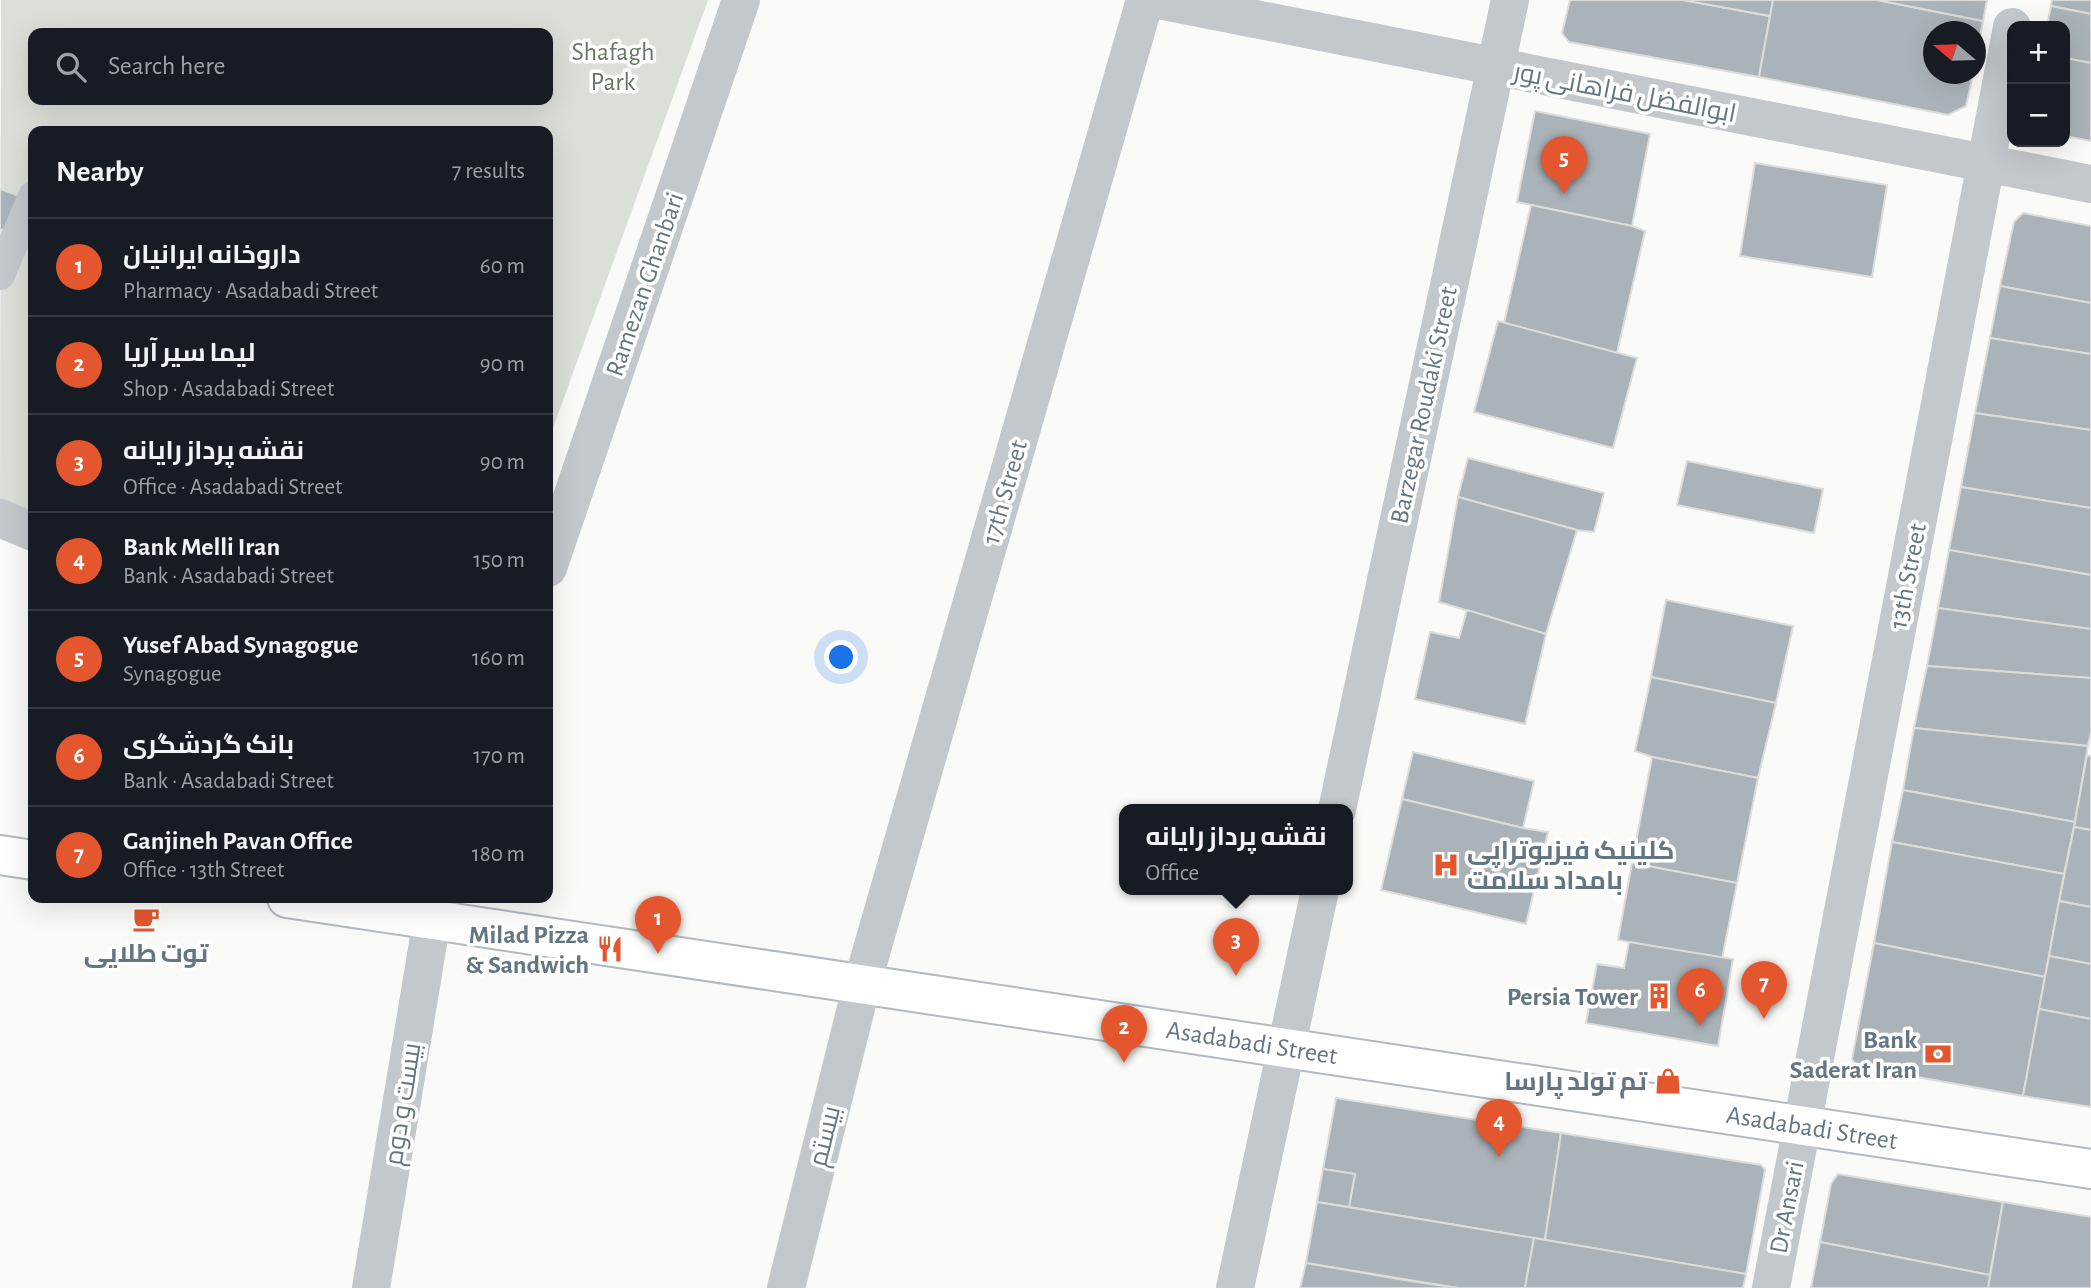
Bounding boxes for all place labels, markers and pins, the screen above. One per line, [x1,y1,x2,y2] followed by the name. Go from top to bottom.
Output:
[1541,136,1587,194] pin: 5
[1467,838,1674,895] place label: کلینیک فیزیوتراپی بامداد سلامت
[1431,850,1461,880] hospital icon: کلینیک فیزیوتراپی بامداد سلامت
[635,896,681,954] pin: 1
[131,904,161,934] cafe icon: توت طلایى
[1213,918,1259,976] pin: 3
[466,922,589,978] place label: Milad Pizza & Sandwich
[595,934,625,964] restaurant icon: Milad Pizza & Sandwich
[84,941,209,969] place label: توت طلایى
[1741,961,1787,1019] pin: 7
[1677,968,1723,1026] pin: 6
[1644,981,1674,1011] building icon: Persia Tower
[1507,984,1638,1010] place label: Persia Tower
[1101,1005,1147,1063] pin: 2
[1790,1027,1917,1083] place label: Bank Saderat Iran
[1923,1039,1953,1069] bank icon: Bank Saderat Iran
[1653,1066,1683,1096] shop icon: تم تولد پارسا
[1504,1069,1647,1099] place label: تم تولد پارسا
[1476,1099,1522,1157] pin: 4

